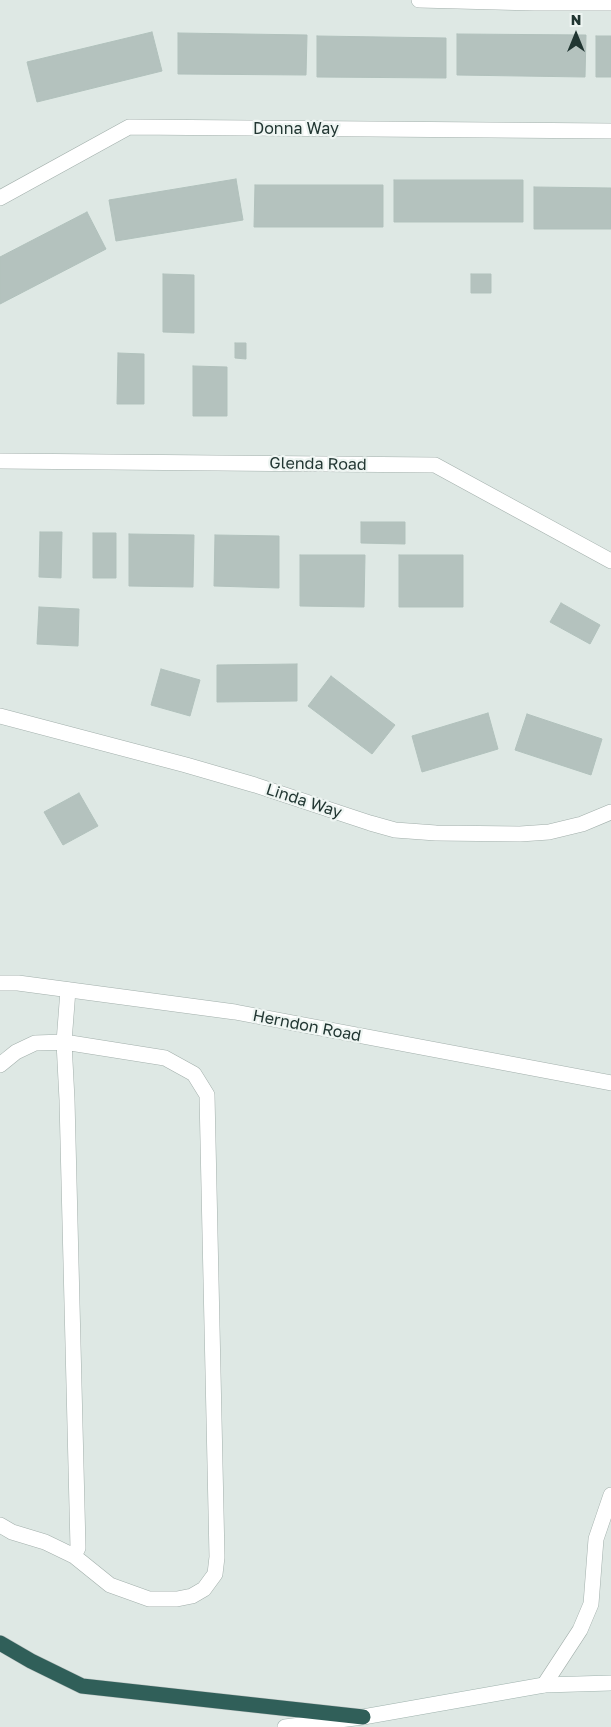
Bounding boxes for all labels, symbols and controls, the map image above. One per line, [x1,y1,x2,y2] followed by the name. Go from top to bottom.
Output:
[551,10,601,60] north arrow
[571,11,581,28] text: N
[253,119,339,139] street label: Donna Way
[269,454,367,474] street label: Glenda Road
[264,780,344,822] street label: Linda Way
[251,1006,363,1046] street label: Herndon Road

